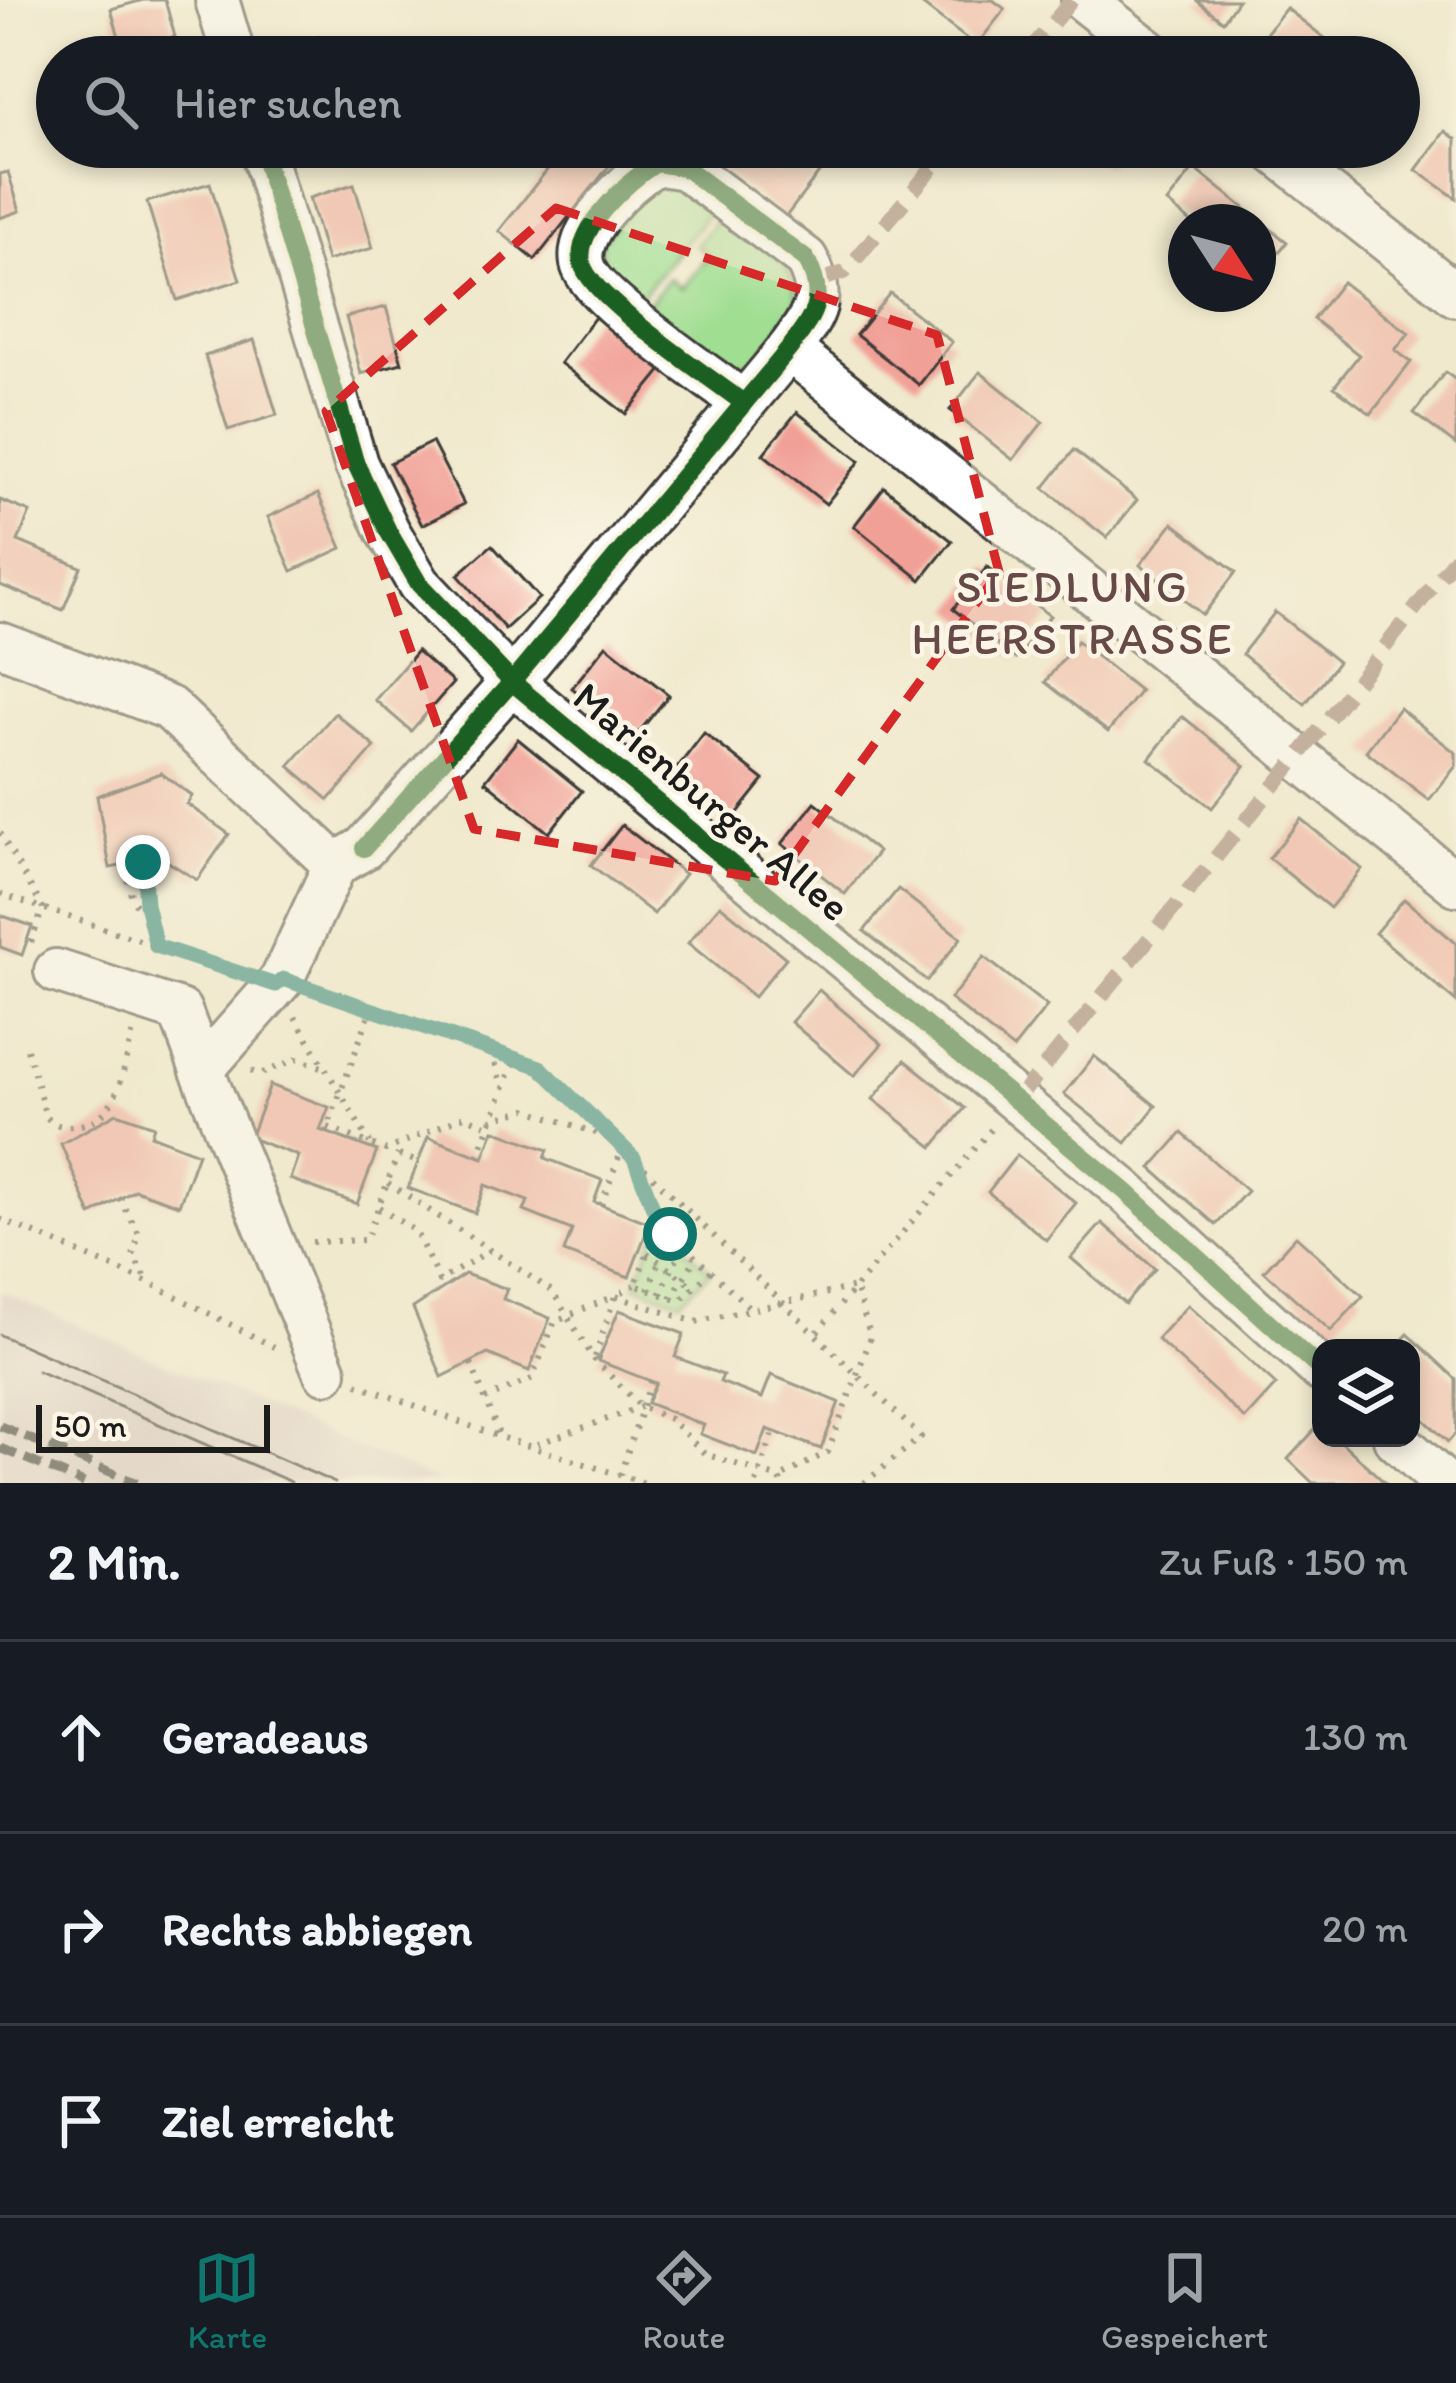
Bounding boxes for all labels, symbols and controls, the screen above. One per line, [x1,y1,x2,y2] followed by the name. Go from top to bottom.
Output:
[36,36,1420,168] search box
[78,69,144,135] icon: search
[174,75,402,129] text: Hier suchen
[1168,204,1276,312] north arrow
[912,559,1234,665] district label: SIEDLUNG HEERSTRASSE
[563,671,860,932] street label: Marienburger Allee
[116,835,170,889] route end
[643,1207,697,1261] route start
[1312,1339,1420,1447] map controls
[1312,1339,1420,1447] button: layers
[36,1399,270,1452] scale bar
[54,1406,127,1445] text: 50 m
[48,1531,181,1592] text: 2 Min.
[1159,1538,1408,1585] text: Zu Fuß · 150 m
[48,1704,114,1770] icon: ahead
[162,1710,369,1764] text: Geradeaus
[1303,1713,1408,1760] text: 130 m
[48,1896,114,1962] icon: right
[162,1902,472,1956] text: Rechts abbiegen
[1322,1905,1408,1952] text: 20 m
[48,2088,114,2154] icon: arrive
[162,2094,394,2148] text: Ziel erreicht
[188,2245,267,2356] tab: Karte
[643,2245,726,2356] tab: Route
[1101,2245,1268,2356] tab: Gespeichert

